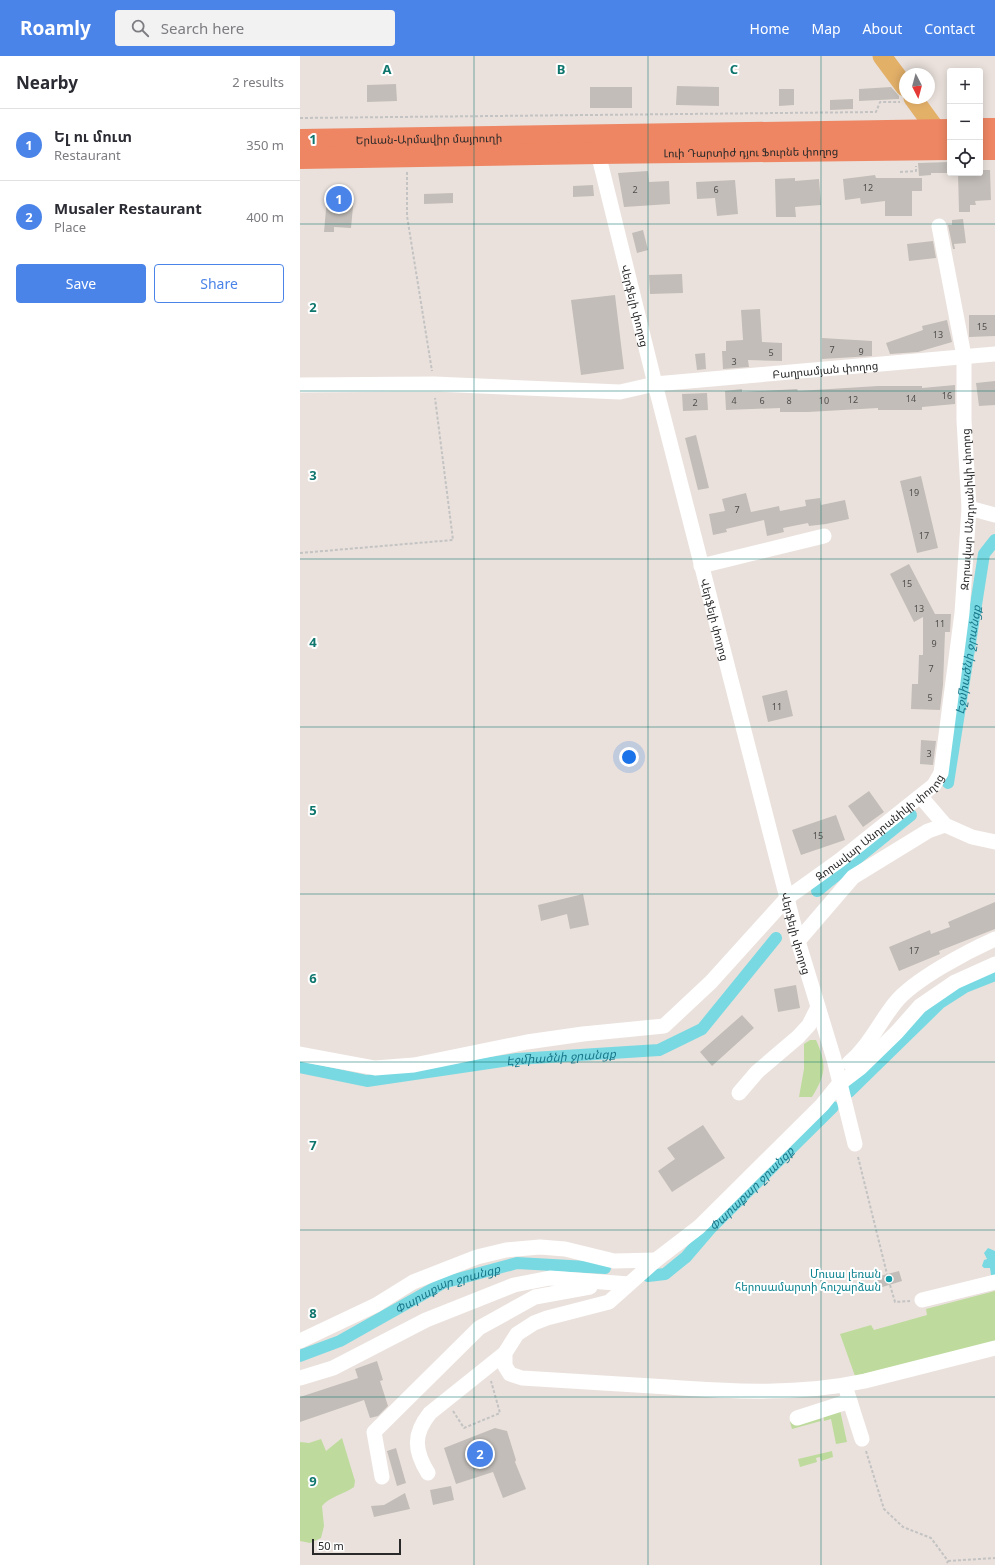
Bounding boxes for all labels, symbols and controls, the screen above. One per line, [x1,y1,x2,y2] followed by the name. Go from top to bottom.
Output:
[115,10,395,46] search box
[20,15,91,41] text: Roamly
[129,17,151,39] icon: search
[161,18,244,38] text: Search here
[750,19,789,38] text: Home
[811,19,841,38] text: Map
[863,19,902,38] text: About
[924,19,975,38] text: Contact
[383,60,392,78] text: A
[557,60,565,78] text: B
[730,60,738,78] text: C
[899,68,935,104] north arrow
[947,68,983,176] map controls
[947,68,983,104] button: +
[16,71,78,94] text: Nearby
[232,73,284,91] text: 2 results
[947,104,983,140] button: −
[54,126,132,146] text: Ել ու մուտ
[356,129,502,147] street label: Երևան-Արմավիր մայրուղի
[309,130,317,148] text: 1
[25,136,33,154] text: 1
[246,136,284,154] text: 350 m
[947,140,983,176] button: locate
[663,143,838,160] street label: Լուի Դարտիժ դյու Ֆուրնե փողոց
[54,146,121,164] text: Restaurant
[863,181,873,194] house number: 12
[632,183,638,196] house number: 2
[713,183,719,196] house number: 6
[326,184,352,214] pin: 1
[54,198,202,218] text: Musaler Restaurant
[25,208,33,226] text: 2
[246,208,284,226] text: 400 m
[54,218,86,236] text: Place
[618,263,653,348] street label: Վերֆելի փողոց
[16,264,146,303] button: Save
[154,264,284,303] button: Share
[309,298,317,316] text: 2
[977,320,987,333] house number: 15
[933,328,943,341] house number: 13
[829,343,835,356] house number: 7
[858,345,864,358] house number: 9
[768,346,774,359] house number: 5
[731,355,737,368] house number: 3
[772,357,879,381] street label: Բաղրամյան փողոց
[942,389,952,402] house number: 16
[906,392,916,405] house number: 14
[848,393,858,406] house number: 12
[731,394,737,407] house number: 4
[759,394,765,407] house number: 6
[786,394,792,407] house number: 8
[819,394,829,407] house number: 10
[692,396,698,409] house number: 2
[956,428,977,591] street label: Զորավար Անդրանիկի փողոց
[309,466,317,484] text: 3
[909,486,919,499] house number: 19
[734,503,740,516] house number: 7
[919,529,929,542] house number: 17
[698,577,733,662] street label: Վերֆելի փողոց
[902,577,912,590] house number: 15
[914,602,924,615] house number: 13
[950,603,984,715] water label: Էջմիածնի ջրանցք
[935,617,945,630] house number: 11
[309,633,317,651] text: 4
[931,637,937,650] house number: 9
[928,662,934,675] house number: 7
[927,691,933,704] house number: 5
[772,700,782,713] house number: 11
[619,747,639,767] your location
[926,747,932,760] house number: 3
[812,771,947,883] street label: Զորավար Անդրանիկի փողոց
[309,801,317,819] text: 5
[813,829,823,842] house number: 15
[778,891,815,976] street label: Վերֆելի փողոց
[909,944,919,957] house number: 17
[309,969,317,987] text: 6
[505,1044,617,1069] water label: Էջմիածնի ջրանցք
[309,1136,317,1154] text: 7
[705,1142,798,1234] water label: Փարաքար ջրանցք
[391,1259,503,1317] water label: Փարաքար ջրանցք
[735,1266,881,1294] place label: Մուսա լեռան հերոսամարտի հուշարձան
[884,1274,894,1284] marker: Մուսա լեռան հերոսամարտի հուշարձան
[309,1304,317,1322] text: 8
[467,1439,493,1469] pin: 2
[309,1472,317,1490] text: 9
[312,1537,401,1556] scale bar
[318,1538,344,1553] text: 50 m

